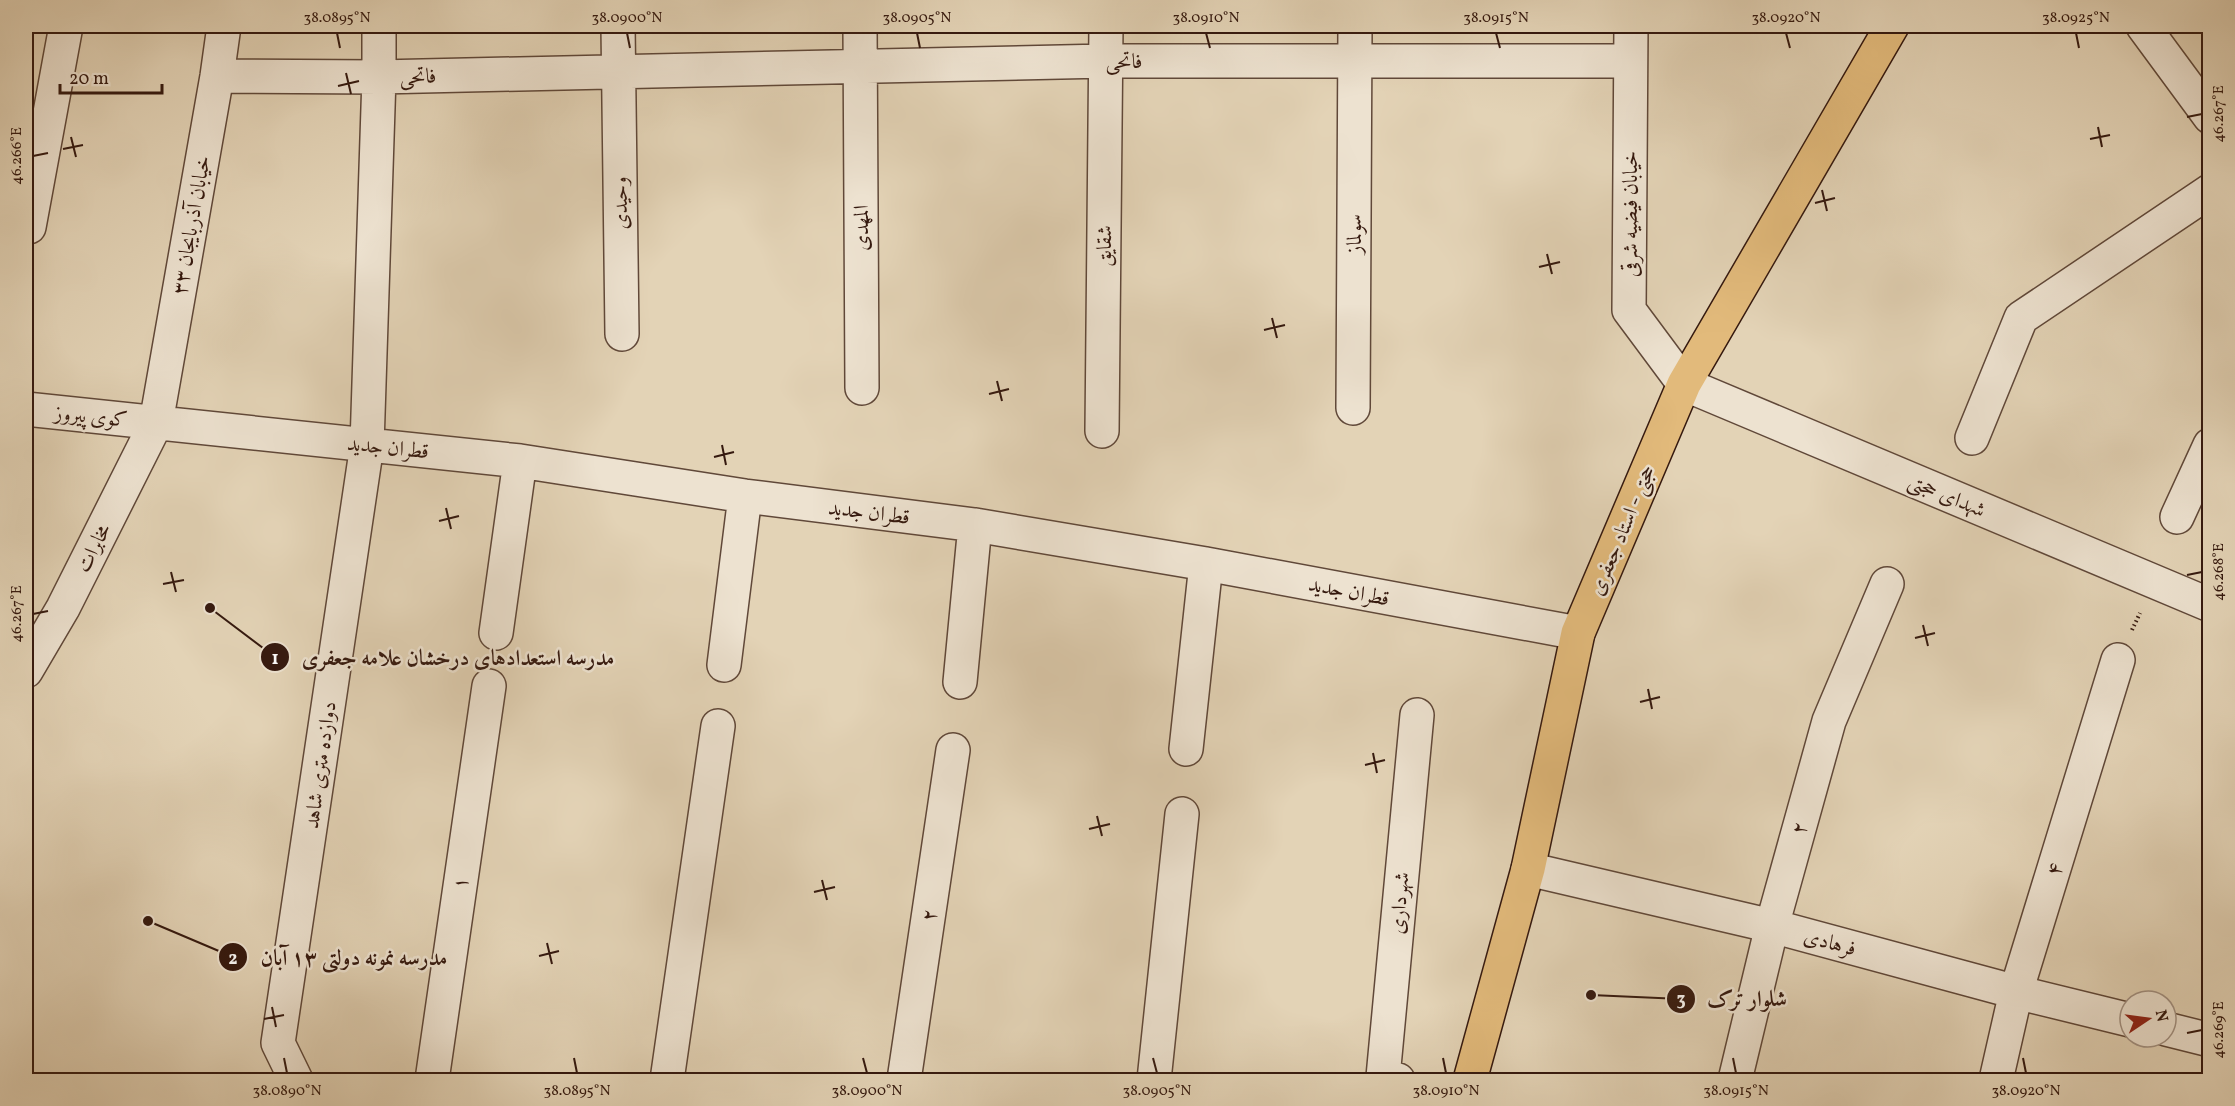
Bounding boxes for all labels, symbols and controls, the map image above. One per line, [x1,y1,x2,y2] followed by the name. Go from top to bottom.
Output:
[303,8,371,29] text: 38.0895°N
[592,8,662,29] text: 38.0900°N
[883,8,951,29] text: 38.0905°N
[1172,8,1240,29] text: 38.0910°N
[1463,8,1529,29] text: 38.0915°N
[1751,8,1821,29] text: 38.0920°N
[2042,8,2110,29] text: 38.0925°N
[1106,48,1142,77] street label: فاتحی
[60,57,162,95] scale bar
[399,63,437,92] street label: فاتحی
[69,67,109,92] text: 20 m
[2209,85,2230,143] text: 46.267°E
[7,127,28,185] text: 46.266°E
[1617,151,1646,277] street label: خیابان فیضیه شرقی
[166,153,219,297] street label: خیابان آذربایجان ۳۳
[607,176,636,230] street label: وحیدی
[848,205,877,251] street label: المهدی
[1341,214,1370,256] street label: سولماز
[1091,225,1120,267] street label: شقایق
[51,399,129,436] street label: کوی پیروز
[346,430,430,467] street label: قطران جدید
[1583,461,1664,600] street label: حجتی - استاد جعفری
[1903,467,1990,526] street label: شهدای حجتی
[826,494,911,533] street label: قطران جدید
[70,519,119,578] street label: مخابرات
[2209,543,2230,601] text: 46.268°E
[1306,570,1392,615] street label: قطران جدید
[7,585,28,643] text: 46.267°E
[260,637,626,677] callout: مدرسه استعدادهای درخشان علامه جعفری
[302,644,614,675] text: مدرسه استعدادهای درخشان علامه جعفری
[271,647,279,672] text: 1
[298,700,345,831] street label: دوازده متری شاهد
[1785,819,1816,838] street label: ۲
[2040,859,2071,880] street label: ۴
[1383,871,1418,936] street label: شهرداری
[446,875,477,891] street label: ۱
[915,907,946,923] street label: ۲
[1800,923,1859,964] street label: فرهادی
[218,937,459,977] callout: مدرسه نمونه دولتی ۱۳ آبان
[261,944,447,975] text: مدرسه نمونه دولتی ۱۳ آبان
[228,947,238,972] text: 2
[1666,979,1799,1019] callout: شلوار ترک
[1707,985,1787,1016] text: شلوار ترک
[1676,988,1686,1013] text: 3
[2118,989,2178,1049] north arrow
[2209,1001,2230,1059] text: 46.269°E
[2149,1008,2173,1025] text: N
[252,1081,322,1102] text: 38.0890°N
[543,1081,611,1102] text: 38.0895°N
[832,1081,902,1102] text: 38.0900°N
[1123,1081,1191,1102] text: 38.0905°N
[1412,1081,1480,1102] text: 38.0910°N
[1703,1081,1769,1102] text: 38.0915°N
[1991,1081,2061,1102] text: 38.0920°N

